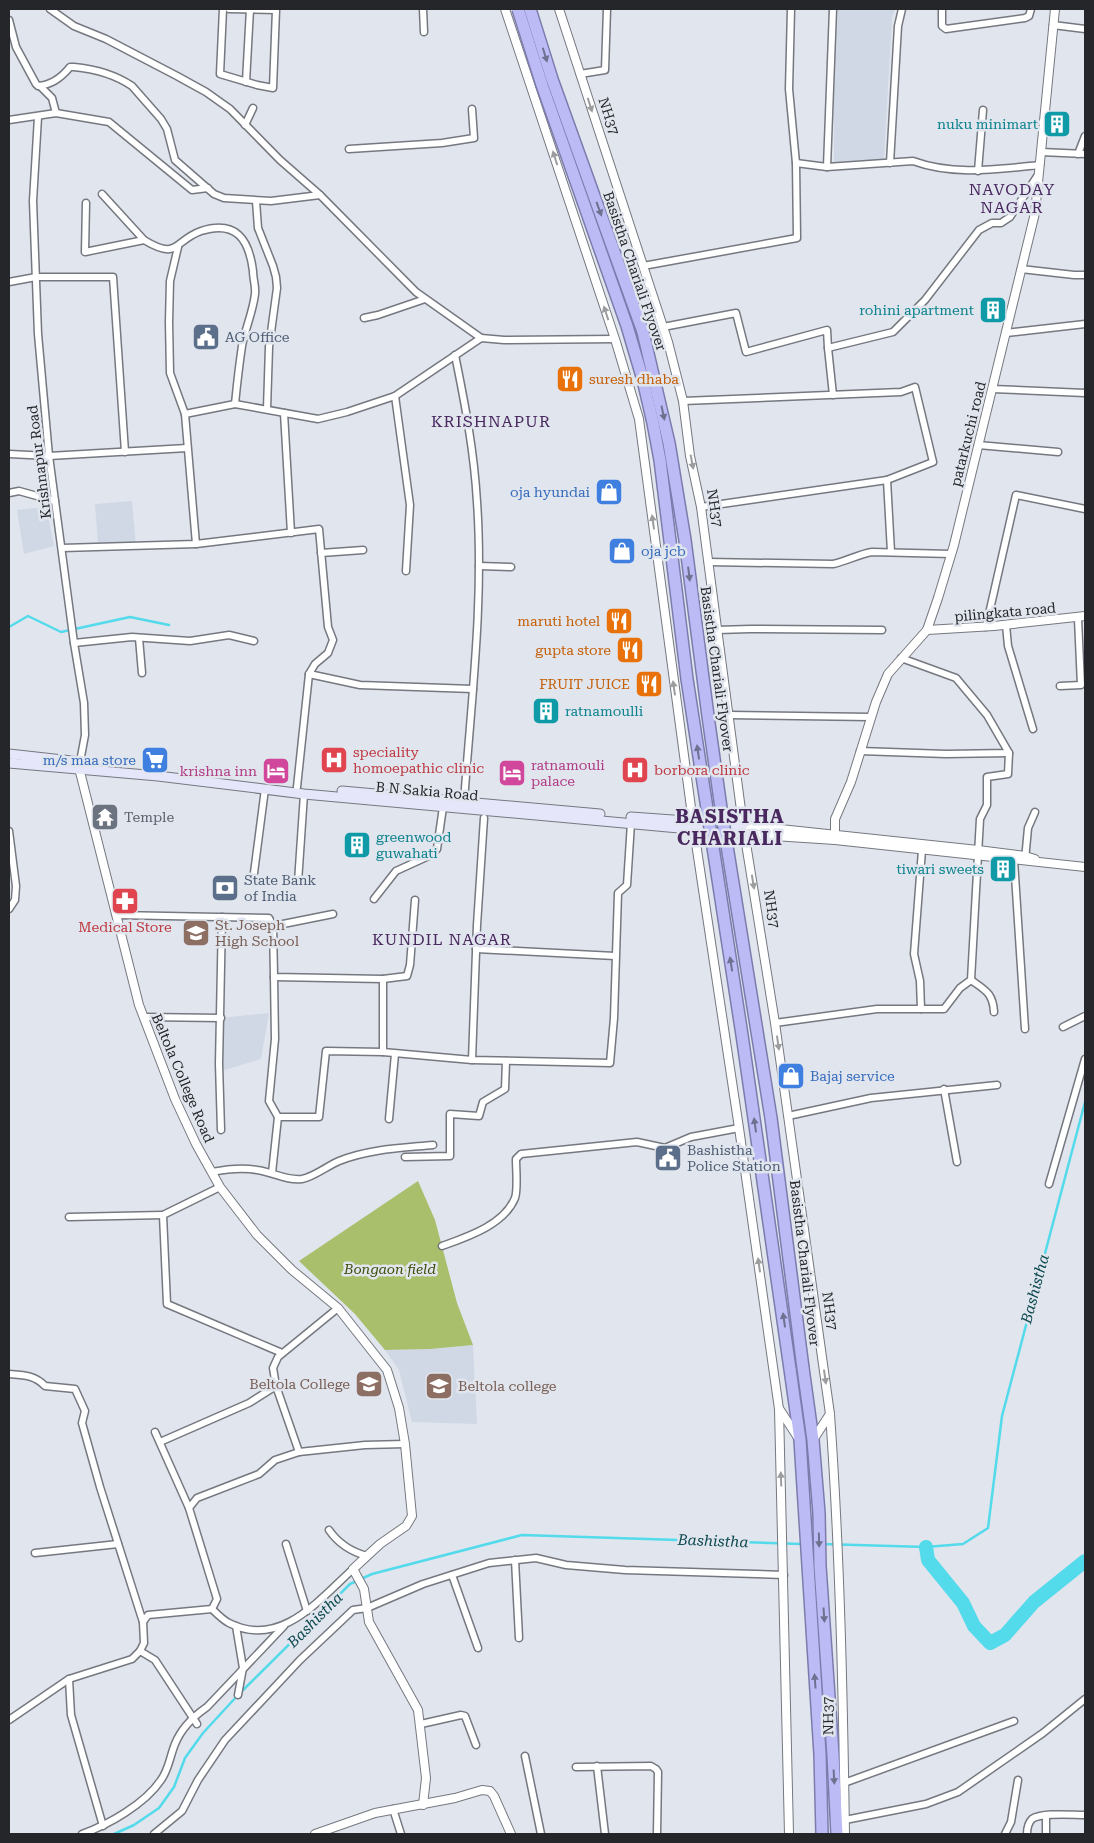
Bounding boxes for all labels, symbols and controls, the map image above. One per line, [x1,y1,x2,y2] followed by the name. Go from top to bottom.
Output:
[541,48,549,63] one-way arrow
[595,95,623,137] street label: NH37
[586,98,594,113] one-way arrow
[1042,109,1072,139] building icon: nuku minimart
[937,116,1038,132] place label: nuku minimart
[550,151,558,166] one-way arrow
[969,180,1055,217] district label: NAVODAY NAGAR
[600,189,670,353] street label: Basistha Chariali Flyover
[596,201,603,216] one-way arrow
[978,295,1008,325] building icon: rohini apartment
[859,302,974,318] place label: rohini apartment
[602,305,609,320] one-way arrow
[191,322,221,352] public building icon: AG Office
[225,329,290,345] place label: AG Office
[555,364,585,394] restaurant icon: suresh dhaba
[589,371,679,387] place label: suresh dhaba
[947,380,989,488] street label: patarkuchi road
[24,404,54,520] street label: Krishnapur Road
[659,406,667,421] one-way arrow
[431,412,551,431] district label: KRISHNAPUR
[688,455,696,471] one-way arrow
[594,477,624,507] shop icon: oja hyundai
[510,484,591,500] place label: oja hyundai
[704,488,726,528] street label: NH37
[649,513,657,529] one-way arrow
[607,536,637,566] shop icon: oja jcb
[641,543,686,559] place label: oja jcb
[685,566,693,582] one-way arrow
[697,585,737,753] street label: Basistha Chariali Flyover
[953,600,1057,624] street label: pilingkata road
[604,606,634,636] restaurant icon: maruti hotel
[517,613,601,629] place label: maruti hotel
[615,635,645,665] restaurant icon: gupta store
[535,642,611,658] place label: gupta store
[634,669,664,699] restaurant icon: FRUIT JUICE
[539,676,630,692] place label: FRUIT JUICE
[670,680,678,696] one-way arrow
[531,696,561,726] building icon: ratnamoulli
[565,703,644,719] place label: ratnamoulli
[693,743,701,759] one-way arrow
[353,744,484,776] place label: speciality homoepathic clinic
[140,745,170,775] supermarket icon: m/s maa store
[319,745,349,775] hospital icon: speciality homoepathic clinic
[43,752,136,768] place label: m/s maa store
[620,755,650,785] hospital icon: borbora clinic
[261,756,291,786] hotel icon: krishna inn
[531,757,605,789] place label: ratnamouli palace
[497,758,527,788] hotel icon: ratnamouli palace
[654,762,750,778] place label: borbora clinic
[179,763,257,779] place label: krishna inn
[375,779,479,803] street label: B N Sakia Road
[90,802,120,832] temple icon: Temple
[675,805,785,850] district label: BASISTHA CHARIALI
[124,809,174,825] place label: Temple
[376,829,451,861] place label: greenwood guwahati
[342,830,372,860] building icon: greenwood guwahati
[988,854,1018,884] building icon: tiwari sweets
[896,861,984,877] place label: tiwari sweets
[244,872,316,904] place label: State Bank of India
[210,873,240,903] bank icon: State Bank of India
[749,874,757,890] one-way arrow
[110,886,140,916] pharmacy icon: Medical Store
[761,889,783,929] street label: NH37
[215,917,300,949] place label: St. Joseph High School
[181,918,211,948] school or university icon: St. Joseph High School
[78,919,172,935] place label: Medical Store
[372,930,512,949] district label: KUNDIL NAGAR
[727,956,735,972] one-way arrow
[149,1011,217,1145] street label: Beltola College Road
[774,1035,782,1051] one-way arrow
[776,1061,806,1091] shop icon: Bajaj service
[810,1068,895,1084] place label: Bajaj service
[751,1116,759,1132] one-way arrow
[687,1142,781,1174] place label: Bashistha Police Station
[653,1143,683,1173] public building icon: Bashistha Police Station
[787,1179,823,1347] street label: Basistha Chariali Flyover
[1017,1252,1053,1326] water label: Bashistha
[755,1257,763,1273] one-way arrow
[343,1261,436,1277] park label: Bongaon field
[819,1291,841,1331] street label: NH37
[780,1312,788,1328] one-way arrow
[354,1369,384,1399] school or university icon: Beltola College
[821,1369,829,1385] one-way arrow
[424,1371,454,1401] school or university icon: Beltola college
[249,1376,350,1392] place label: Beltola College
[458,1378,557,1394] place label: Beltola college
[777,1470,785,1486] one-way arrow
[676,1531,749,1551] water label: Bashistha
[816,1532,824,1548] one-way arrow
[283,1589,346,1652] water label: Bashistha
[820,1607,828,1623] one-way arrow
[810,1672,818,1688] one-way arrow
[820,1696,836,1735] street label: NH37
[831,1769,839,1785] one-way arrow

